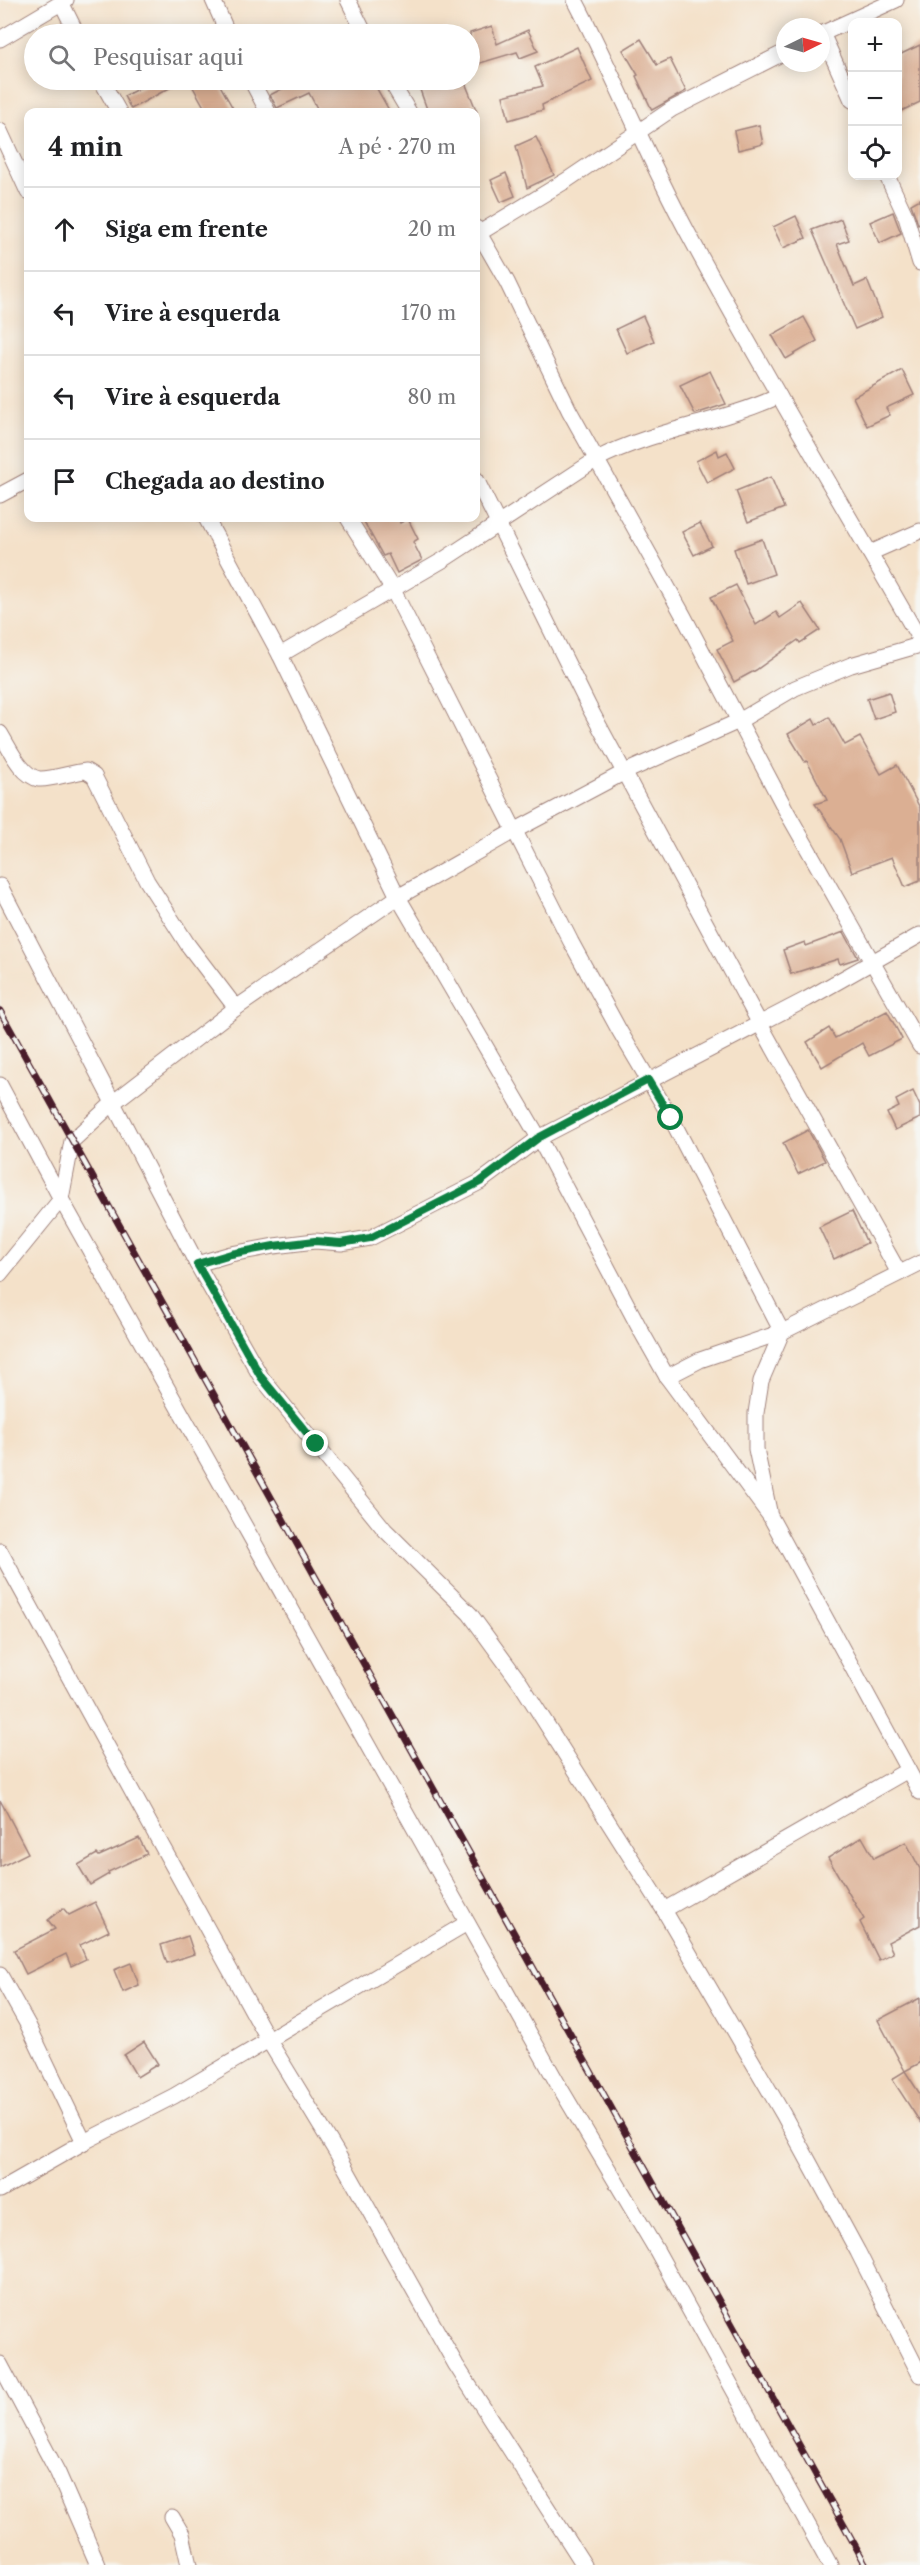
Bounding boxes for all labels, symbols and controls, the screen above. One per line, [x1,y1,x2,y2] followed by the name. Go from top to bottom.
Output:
[776,18,830,72] north arrow
[848,18,902,180] map controls
[848,18,902,72] button: +
[24,24,480,90] search box
[45,41,78,74] icon: search
[93,44,243,71] text: Pesquisar aqui
[848,72,902,126] button: −
[848,126,902,180] button: locate
[48,131,123,163] text: 4 min
[339,135,456,159] text: A pé · 270 m
[48,213,81,246] icon: ahead
[105,216,268,243] text: Siga em frente
[408,217,456,241] text: 20 m
[48,297,81,330] icon: left
[105,300,280,327] text: Vire à esquerda
[401,301,456,325] text: 170 m
[48,381,81,414] icon: left
[105,384,280,411] text: Vire à esquerda
[408,385,456,409] text: 80 m
[48,465,81,498] icon: arrive
[105,468,325,495] text: Chegada ao destino
[657,1104,683,1130] route start
[302,1430,328,1456] route end

